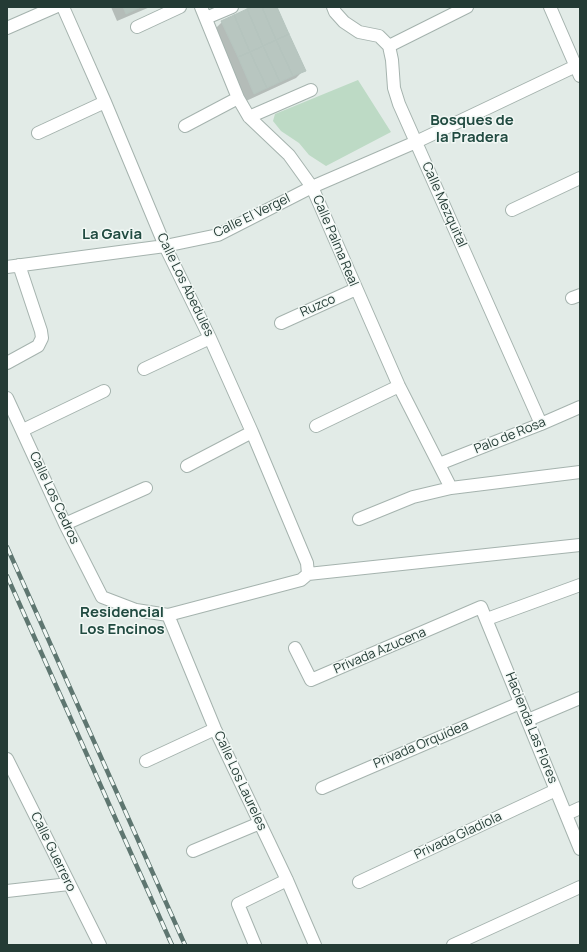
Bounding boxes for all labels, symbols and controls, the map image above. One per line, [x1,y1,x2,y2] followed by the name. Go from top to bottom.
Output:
[430,112,514,147] district label: Bosques de la Pradera
[418,160,470,250] street label: Calle Mezquital
[211,191,293,241] street label: Calle El Vergel
[309,193,361,289] street label: Calle Palma Real
[82,226,142,244] district label: La Gavia
[153,231,217,339] street label: Calle Los Abedules
[298,291,338,321] street label: Ruzco
[472,415,548,457] street label: Palo de Rosa
[26,449,82,547] street label: Calle Los Cedros
[79,604,165,639] district label: Residencial Los Encinos
[332,625,428,677] street label: Privada Azucena
[502,670,560,786] street label: Hacienda Las Flores
[371,718,471,772] street label: Privada Orquídea
[210,729,270,833] street label: Calle Los Laureles
[412,809,504,863] street label: Privada Gladiola
[27,810,79,894] street label: Calle Guerrero

